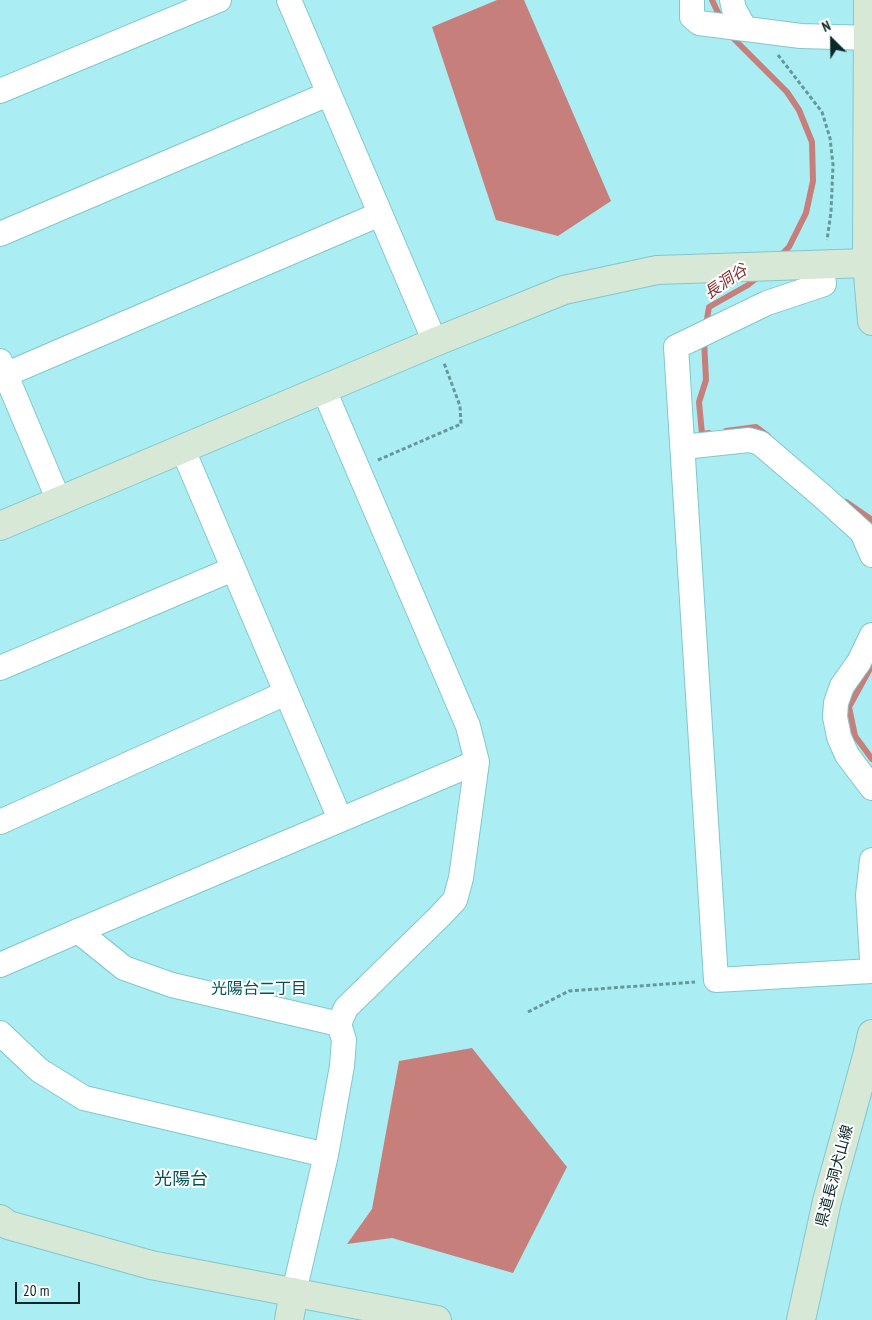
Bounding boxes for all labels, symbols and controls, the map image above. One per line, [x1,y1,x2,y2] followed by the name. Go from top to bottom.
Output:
[807,15,857,65] north arrow
[819,16,833,36] text: N
[701,260,751,304] water label: 長洞谷
[211,979,307,999] district label: 光陽台二丁目
[813,1123,857,1229] street label: 県道長洞犬山線
[154,1169,208,1191] district label: 光陽台
[18,1272,82,1304] scale bar
[23,1281,49,1300] text: 20 m

